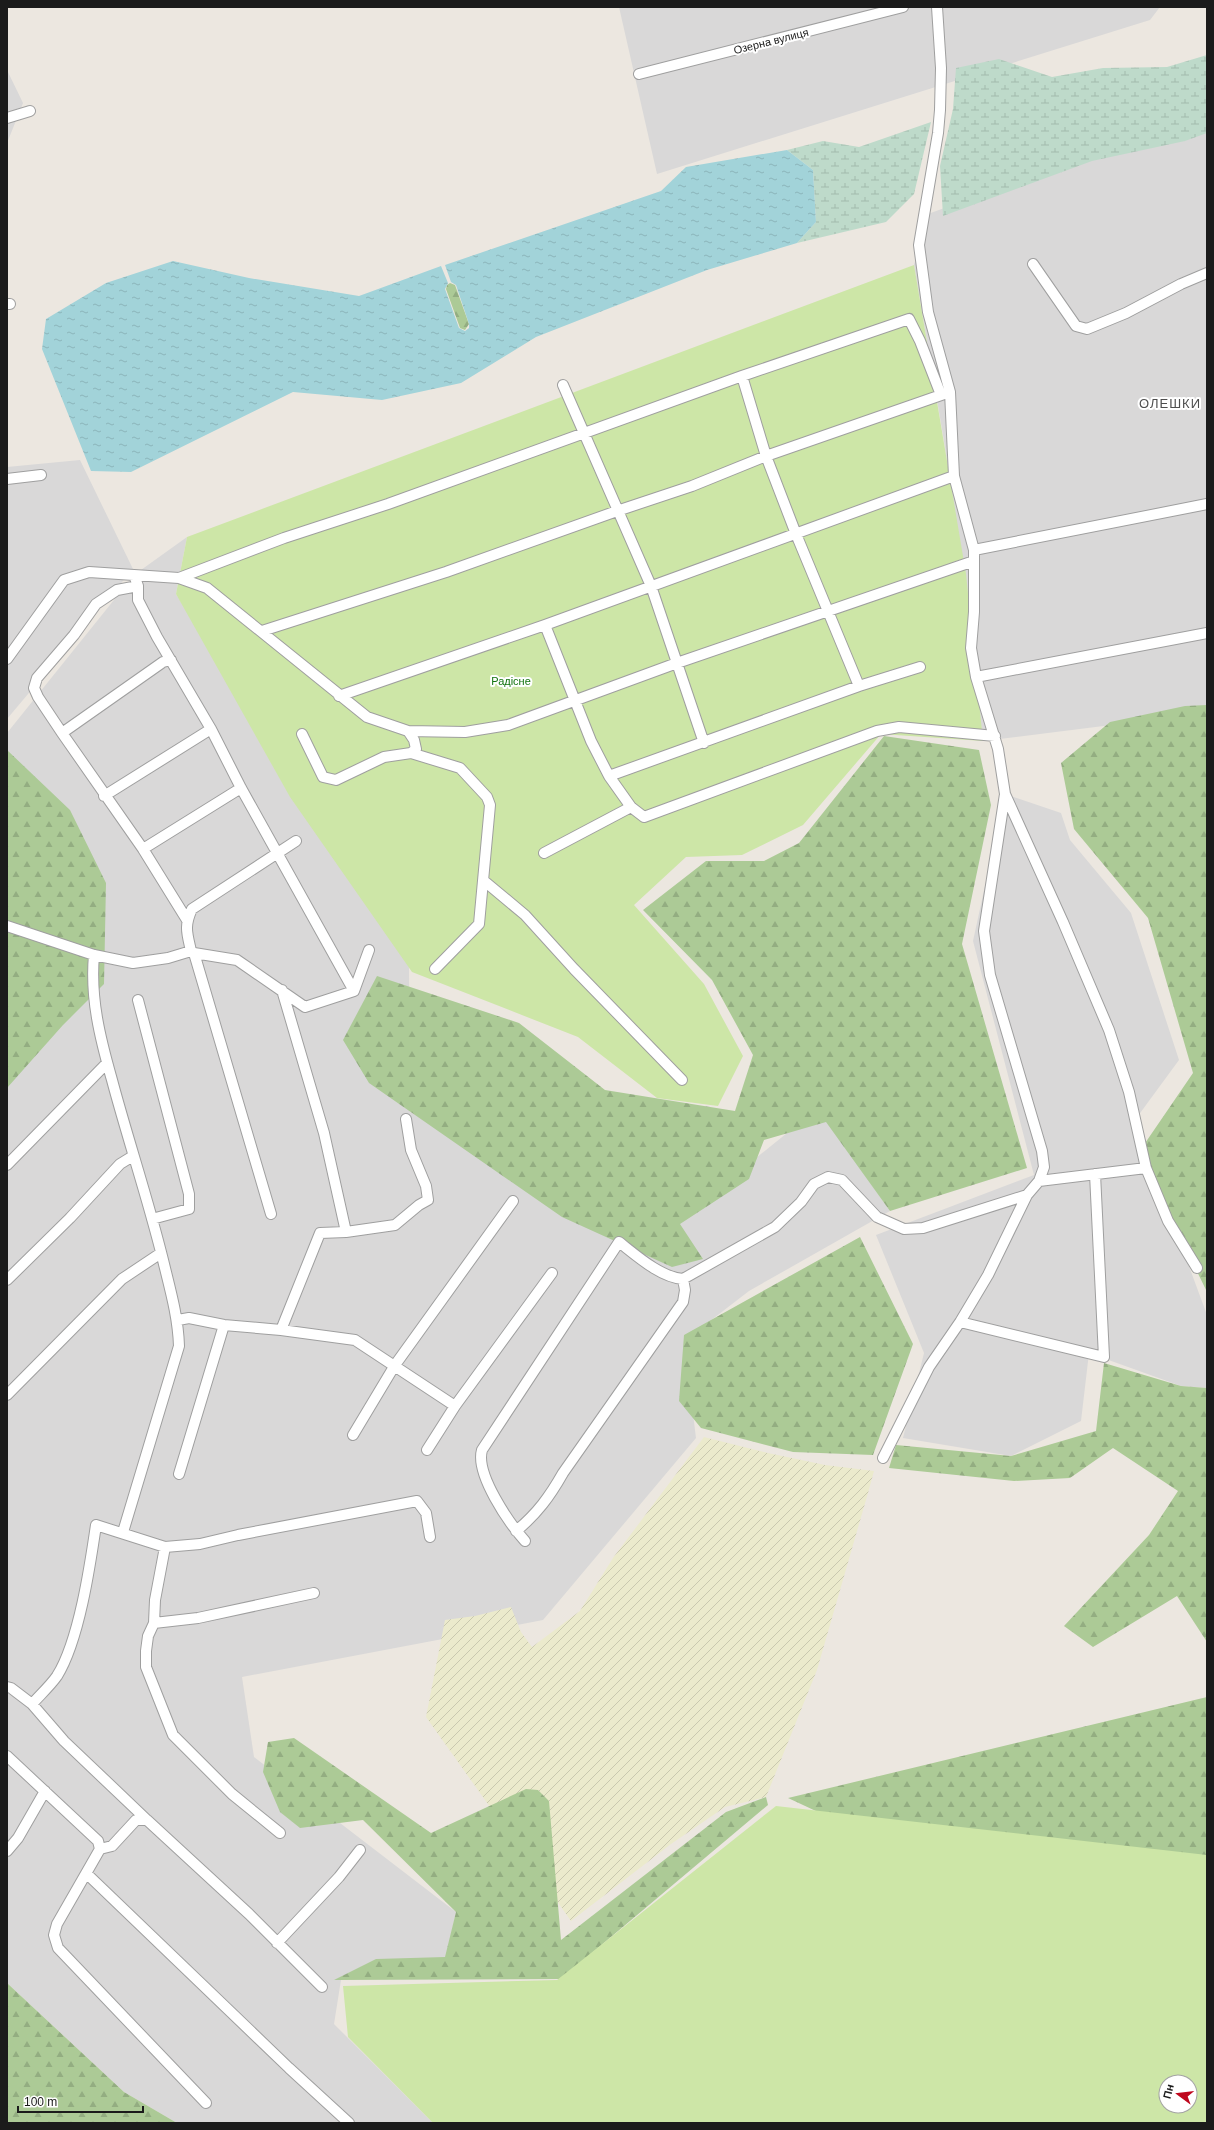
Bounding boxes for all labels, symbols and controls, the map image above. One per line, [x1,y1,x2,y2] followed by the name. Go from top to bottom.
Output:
[732,26,810,56] street label: Озерна вулиця
[1139,396,1201,411] district label: ОЛЕШКИ
[491,675,531,687] park label: Радісне
[1158,2074,1198,2114] north arrow
[1161,2083,1176,2100] text: Пн
[18,2088,143,2114] scale bar
[24,2095,57,2109] text: 100 m

